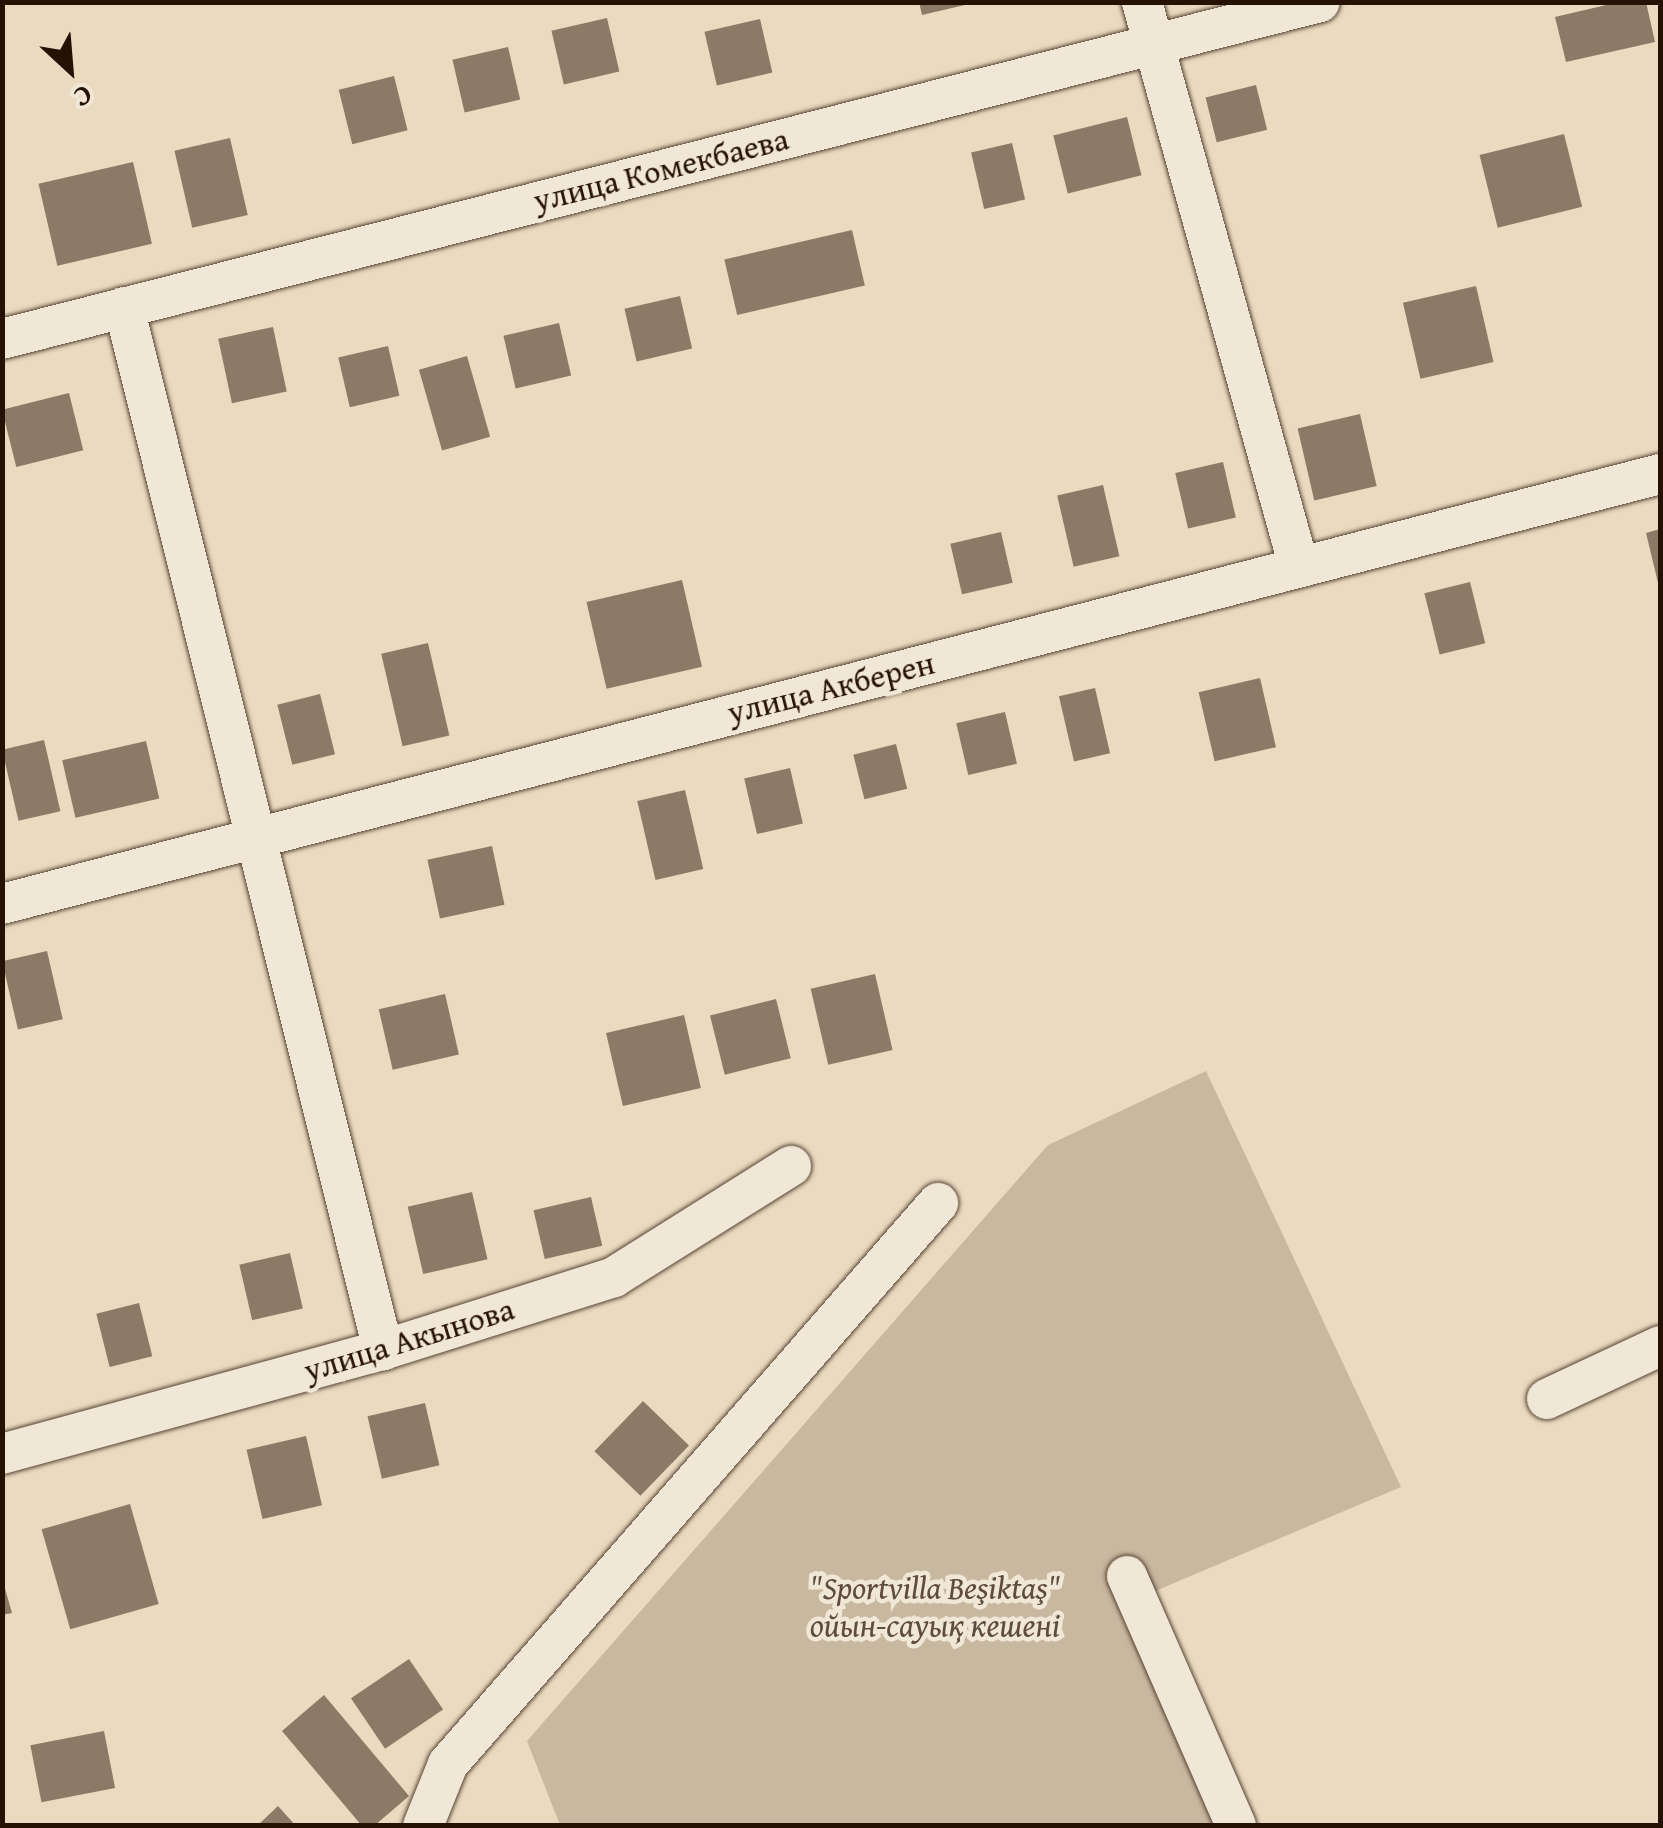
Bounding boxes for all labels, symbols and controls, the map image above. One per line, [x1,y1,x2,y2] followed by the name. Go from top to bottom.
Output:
[20,20,120,120] north arrow
[67,76,99,119] text: С
[529,120,793,220] street label: улица Комекбаева
[724,644,938,732] street label: улица Акберен
[299,1290,519,1390] street label: улица Акынова
[810,1570,1060,1645] park label: "Sportvilla Beşiktaş" ойын-сауық кешені

